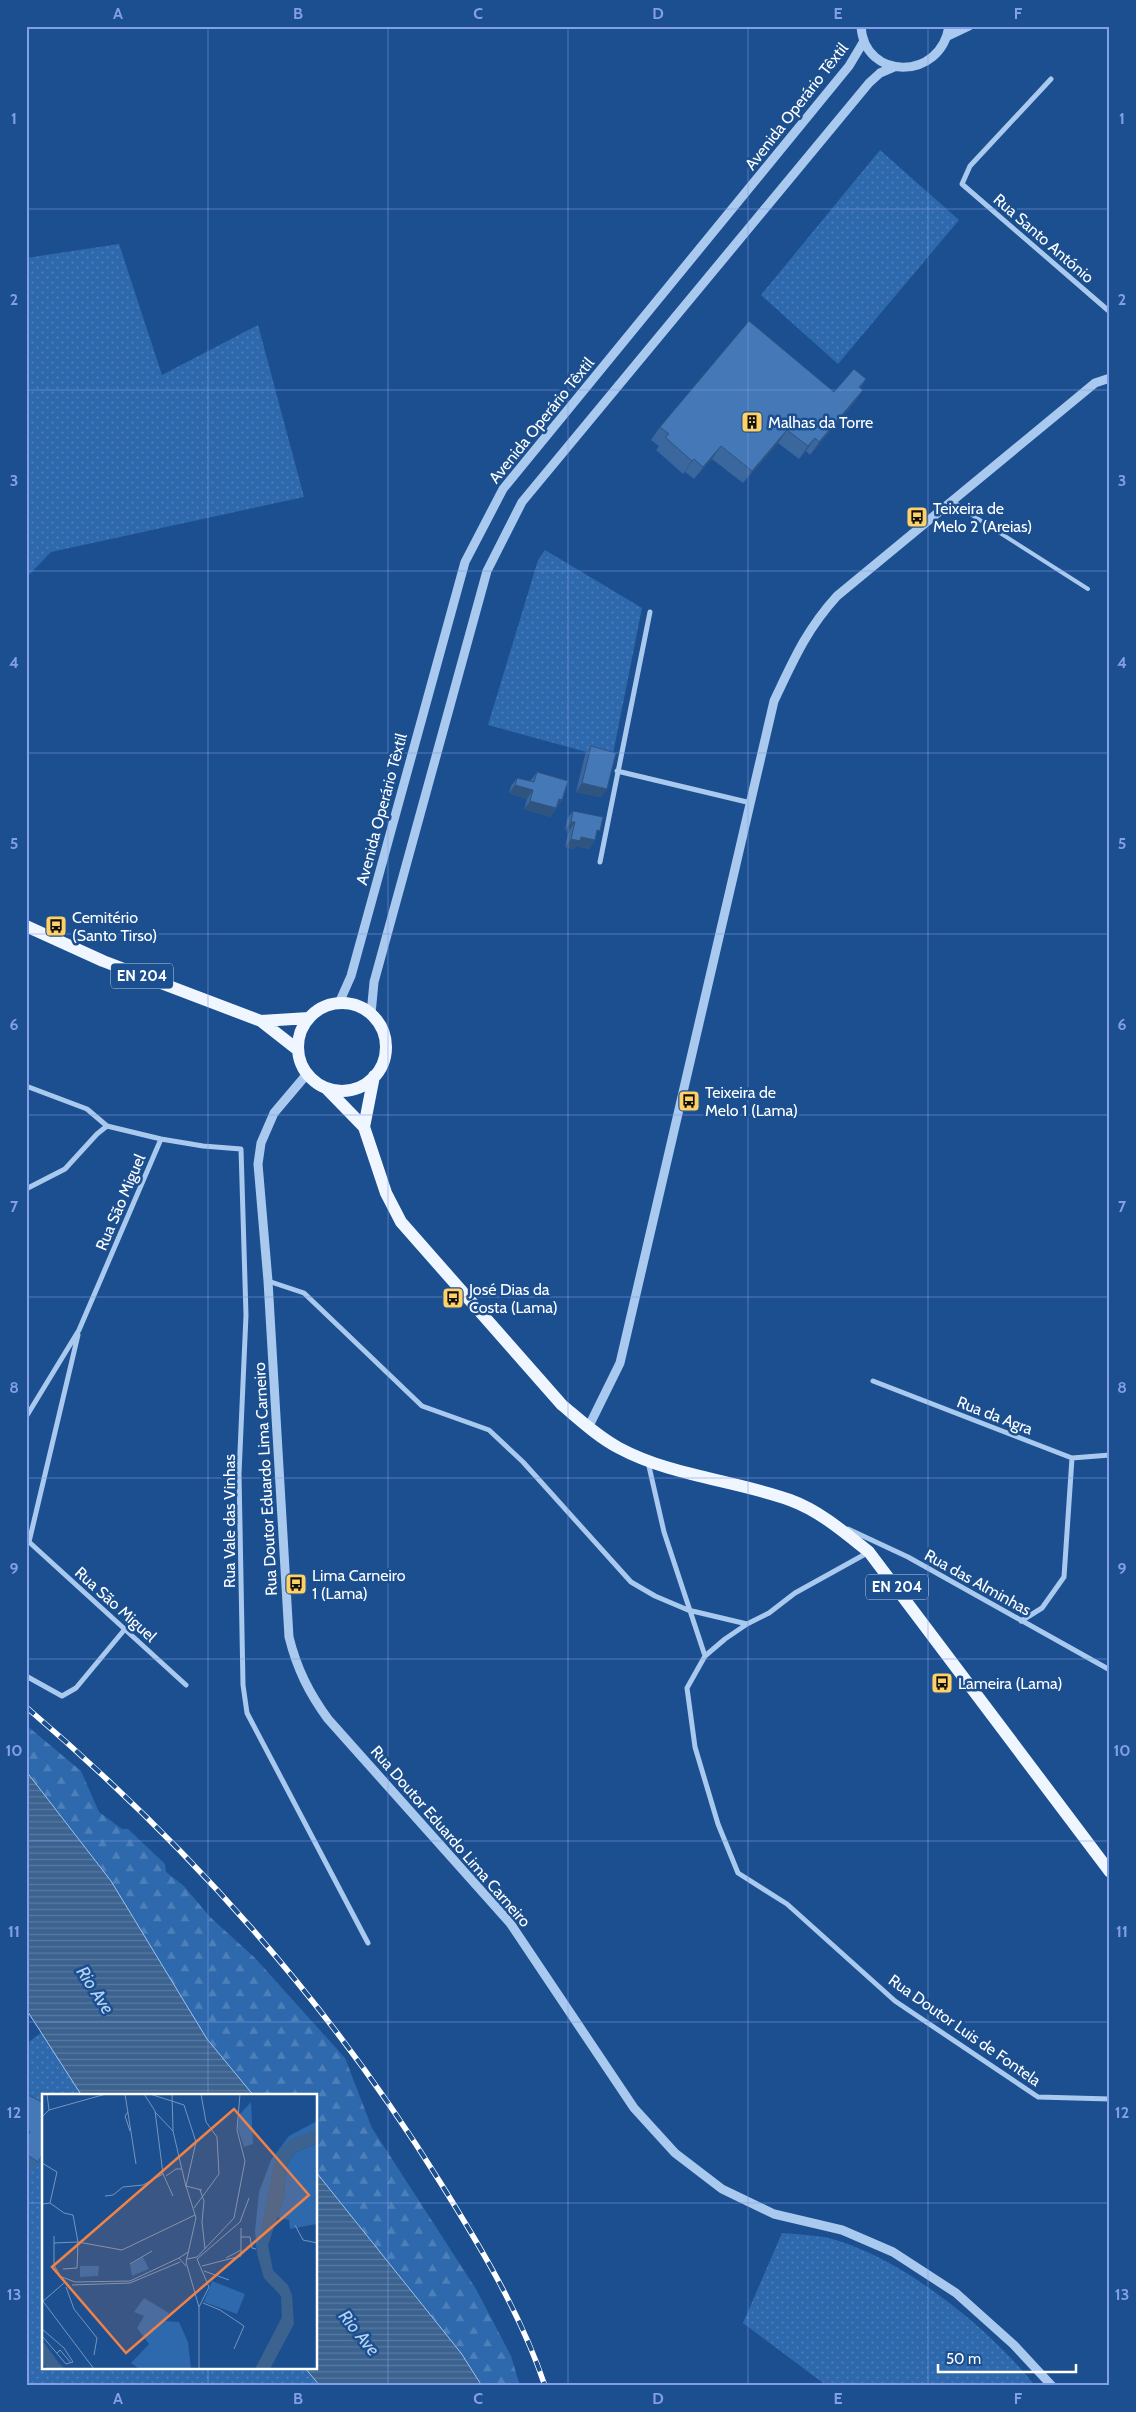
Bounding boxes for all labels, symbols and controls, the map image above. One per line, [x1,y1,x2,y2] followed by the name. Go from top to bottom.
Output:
[113,4,123,23] text: A
[293,4,303,23] text: B
[473,4,483,23] text: C
[652,4,664,23] text: D
[833,4,843,23] text: E
[1014,4,1023,23] text: F
[741,39,852,174] street label: Avenida Operário Têxtil
[11,109,17,128] text: 1
[1119,109,1125,128] text: 1
[990,190,1098,287] street label: Rua Santo António
[10,290,18,309] text: 2
[1118,290,1126,309] text: 2
[485,354,598,487] street label: Avenida Operário Têxtil
[740,410,764,434] building icon: Malhas da Torre
[768,413,873,432] place label: Malhas da Torre
[10,471,18,490] text: 3
[1118,471,1126,490] text: 3
[933,499,1032,536] place label: Teixeira de Melo 2 (Areias)
[905,505,929,529] bus stop icon: Teixeira de Melo 2 (Areias)
[9,653,19,672] text: 4
[1117,653,1127,672] text: 4
[352,731,411,887] street label: Avenida Operário Têxtil
[10,834,18,853] text: 5
[1118,834,1126,853] text: 5
[72,908,157,945] place label: Cemitério (Santo Tirso)
[44,914,68,938] bus stop icon: Cemitério (Santo Tirso)
[111,964,173,988] road number: EN 204
[10,1015,19,1034] text: 6
[1118,1015,1127,1034] text: 6
[705,1083,798,1120] place label: Teixeira de Melo 1 (Lama)
[677,1089,701,1113] bus stop icon: Teixeira de Melo 1 (Lama)
[92,1151,149,1253] street label: Rua São Miguel
[10,1197,19,1216] text: 7
[1118,1197,1127,1216] text: 7
[468,1280,558,1317] place label: José Dias da Costa (Lama)
[441,1286,465,1310] bus stop icon: José Dias da Costa (Lama)
[250,1362,281,1596] street label: Rua Doutor Eduardo Lima Carneiro
[9,1378,19,1397] text: 8
[1117,1378,1127,1397] text: 8
[954,1392,1036,1439] street label: Rua da Agra
[220,1454,239,1588] street label: Rua Vale das Vinhas
[921,1545,1035,1620] street label: Rua das Alminhas
[10,1559,19,1578] text: 9
[1118,1559,1127,1578] text: 9
[71,1563,160,1646] street label: Rua São Miguel
[312,1566,406,1603] place label: Lima Carneiro 1 (Lama)
[284,1572,308,1596] bus stop icon: Lima Carneiro 1 (Lama)
[866,1574,928,1600] road number: EN 204
[930,1671,954,1695] bus stop icon: Lameira (Lama)
[958,1674,1063,1693] place label: Lameira (Lama)
[5,1741,23,1760] text: 10
[1113,1741,1131,1760] text: 10
[367,1742,535,1931] street label: Rua Doutor Eduardo Lima Carneiro
[8,1922,20,1941] text: 11
[1116,1922,1128,1941] text: 11
[71,1962,119,2018] water label: Rio Ave
[885,1971,1045,2090] street label: Rua Doutor Luis de Fontela
[42,2094,318,2370] inset map
[7,2103,21,2122] text: 12
[1115,2103,1129,2122] text: 12
[7,2285,21,2304] text: 13
[1115,2285,1129,2304] text: 13
[334,2306,384,2360] water label: Rio Ave
[938,2342,1076,2374] scale bar
[946,2350,981,2368] text: 50 m
[113,2389,123,2408] text: A
[293,2389,303,2408] text: B
[473,2389,483,2408] text: C
[652,2389,664,2408] text: D
[833,2389,843,2408] text: E
[1014,2389,1023,2408] text: F

